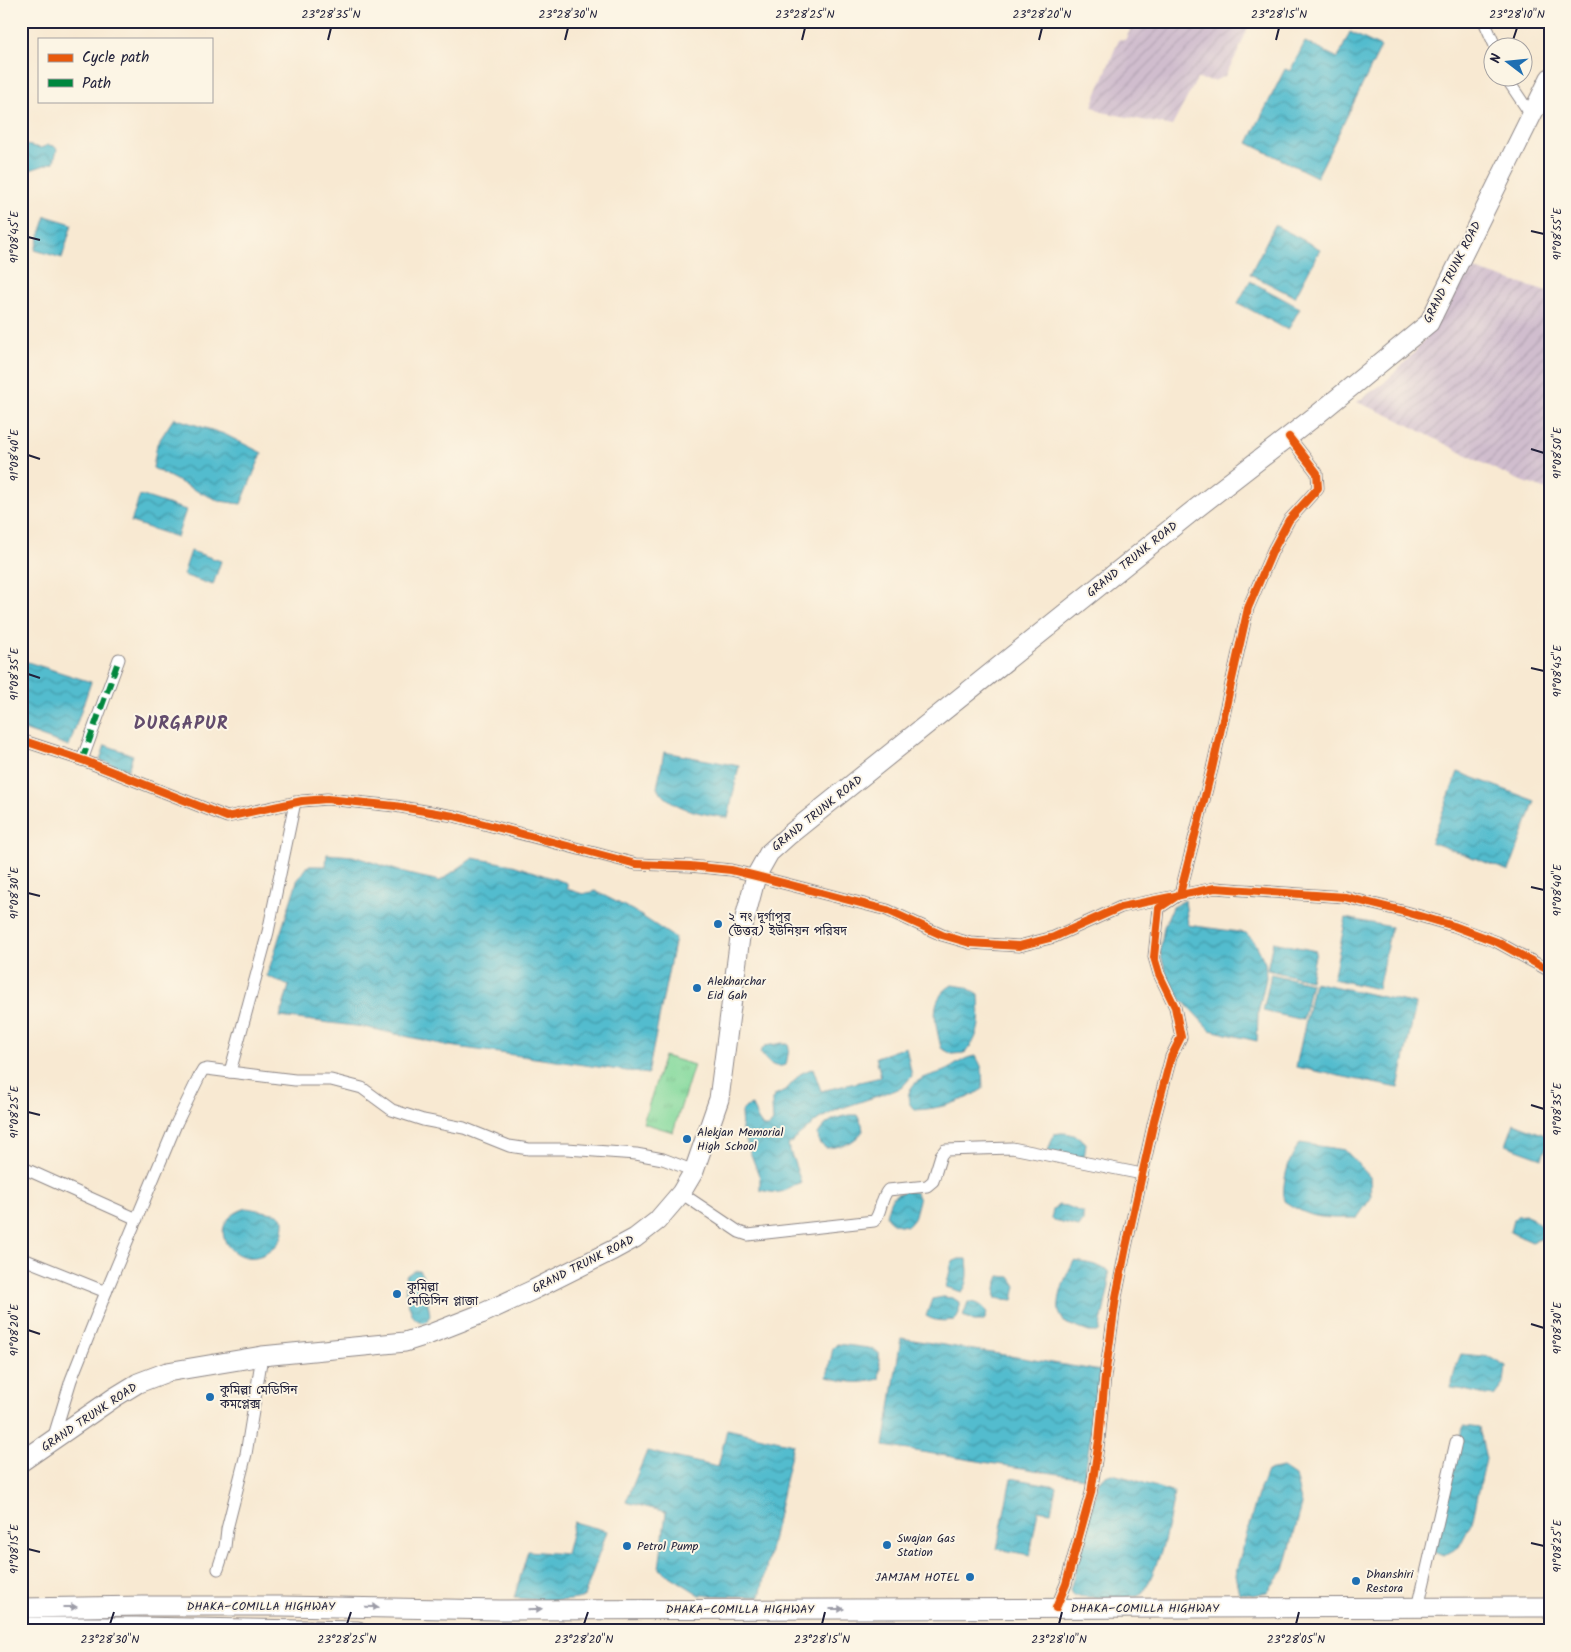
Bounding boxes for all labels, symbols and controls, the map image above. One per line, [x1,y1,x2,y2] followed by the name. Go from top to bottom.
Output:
[301,5,361,24] text: 23°28'35"N
[539,5,597,24] text: 23°28'30"N
[775,5,835,24] text: 23°28'25"N
[1013,5,1071,24] text: 23°28'20"N
[1251,5,1307,24] text: 23°28'15"N
[1489,5,1545,24] text: 23°28'10"N
[38,38,212,102] legend
[1484,38,1534,88] north arrow
[82,46,149,70] text: Cycle path
[1485,51,1508,66] text: N
[82,72,111,96] text: Path
[1548,207,1567,260] text: 91°08'55"E
[5,210,24,263] text: 91°08'45"E
[1418,218,1487,327] street label: GRAND TRUNK ROAD
[1548,426,1567,479] text: 91°08'50"E
[5,428,24,481] text: 91°08'40"E
[1083,516,1182,602] street label: GRAND TRUNK ROAD
[1548,644,1567,697] text: 91°08'45"E
[5,647,24,700] text: 91°08'35"E
[133,710,229,739] district label: DURGAPUR
[768,770,867,856] street label: GRAND TRUNK ROAD
[1548,863,1567,916] text: 91°08'40"E
[5,866,24,919] text: 91°08'30"E
[728,908,847,941] place label: ২ নং দূর্গাপুর (উত্তর) ইউনিয়ন পরিষদ
[712,918,724,930] marker: ২ নং দূর্গাপুর (উত্তর) ইউনিয়ন পরিষদ
[707,972,767,1005] place label: Alekharchar Eid Gah
[691,982,703,994] marker: Alekharchar Eid Gah
[1548,1082,1567,1135] text: 91°08'35"E
[5,1084,24,1139] text: 91°08'25"E
[697,1123,783,1156] place label: Alekjan Memorial High School
[681,1133,693,1145] marker: Alekjan Memorial High School
[529,1230,638,1298] street label: GRAND TRUNK ROAD
[406,1278,479,1311] place label: কুমিল্লা মেডিসিন প্লাজা
[391,1288,403,1300] marker: কুমিল্লা মেডিসিন প্লাজা
[1548,1301,1567,1354] text: 91°08'30"E
[5,1303,24,1356] text: 91°08'20"E
[37,1378,141,1457] street label: GRAND TRUNK ROAD
[219,1381,298,1414] place label: কুমিল্লা মেডিসিন কমপ্লেক্স
[204,1391,216,1403] marker: কুমিল্লা মেডিসিন কমপ্লেক্স
[1548,1518,1567,1573] text: 91°08'25"E
[5,1523,24,1574] text: 91°08'15"E
[897,1529,955,1562] place label: Swajan Gas Station
[637,1537,699,1556] place label: Petrol Pump
[881,1539,893,1551] marker: Swajan Gas Station
[621,1540,633,1552] marker: Petrol Pump
[1366,1565,1415,1598] place label: Dhanshiri Restora
[875,1568,960,1587] place label: JAMJAM HOTEL
[964,1571,976,1583] marker: JAMJAM HOTEL
[1350,1575,1362,1587] marker: Dhanshiri Restora
[187,1597,336,1616] street label: DHAKA–COMILLA HIGHWAY
[1071,1599,1220,1618] street label: DHAKA–COMILLA HIGHWAY
[666,1600,815,1619] street label: DHAKA–COMILLA HIGHWAY
[62,1603,78,1611] one-way arrow
[365,1603,381,1611] one-way arrow
[527,1605,543,1613] one-way arrow
[830,1605,846,1613] one-way arrow
[81,1630,139,1649] text: 23°28'30"N
[317,1630,377,1649] text: 23°28'25"N
[555,1630,613,1649] text: 23°28'20"N
[794,1630,850,1649] text: 23°28'15"N
[1031,1630,1087,1649] text: 23°28'10"N
[1267,1630,1325,1649] text: 23°28'05"N

